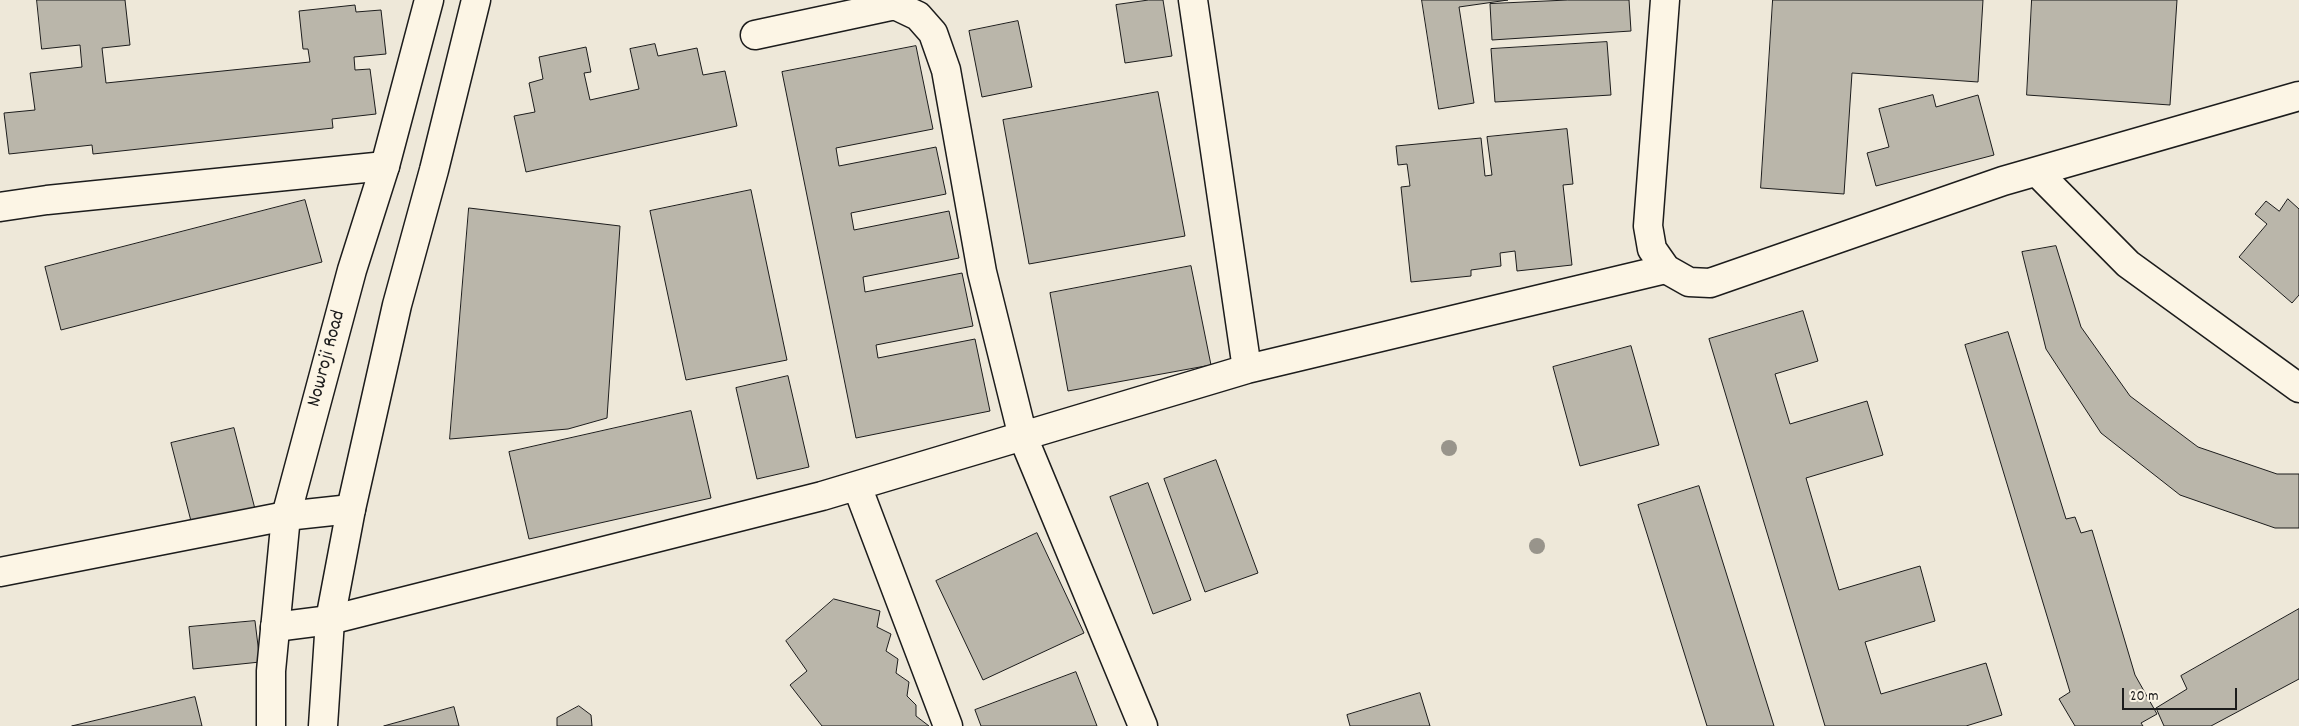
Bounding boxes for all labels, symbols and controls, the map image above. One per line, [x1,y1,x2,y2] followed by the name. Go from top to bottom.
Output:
[304,308,352,410] street label: Nowroji Road
[2124,678,2239,710] scale bar
[2130,686,2158,708] text: 20 m

